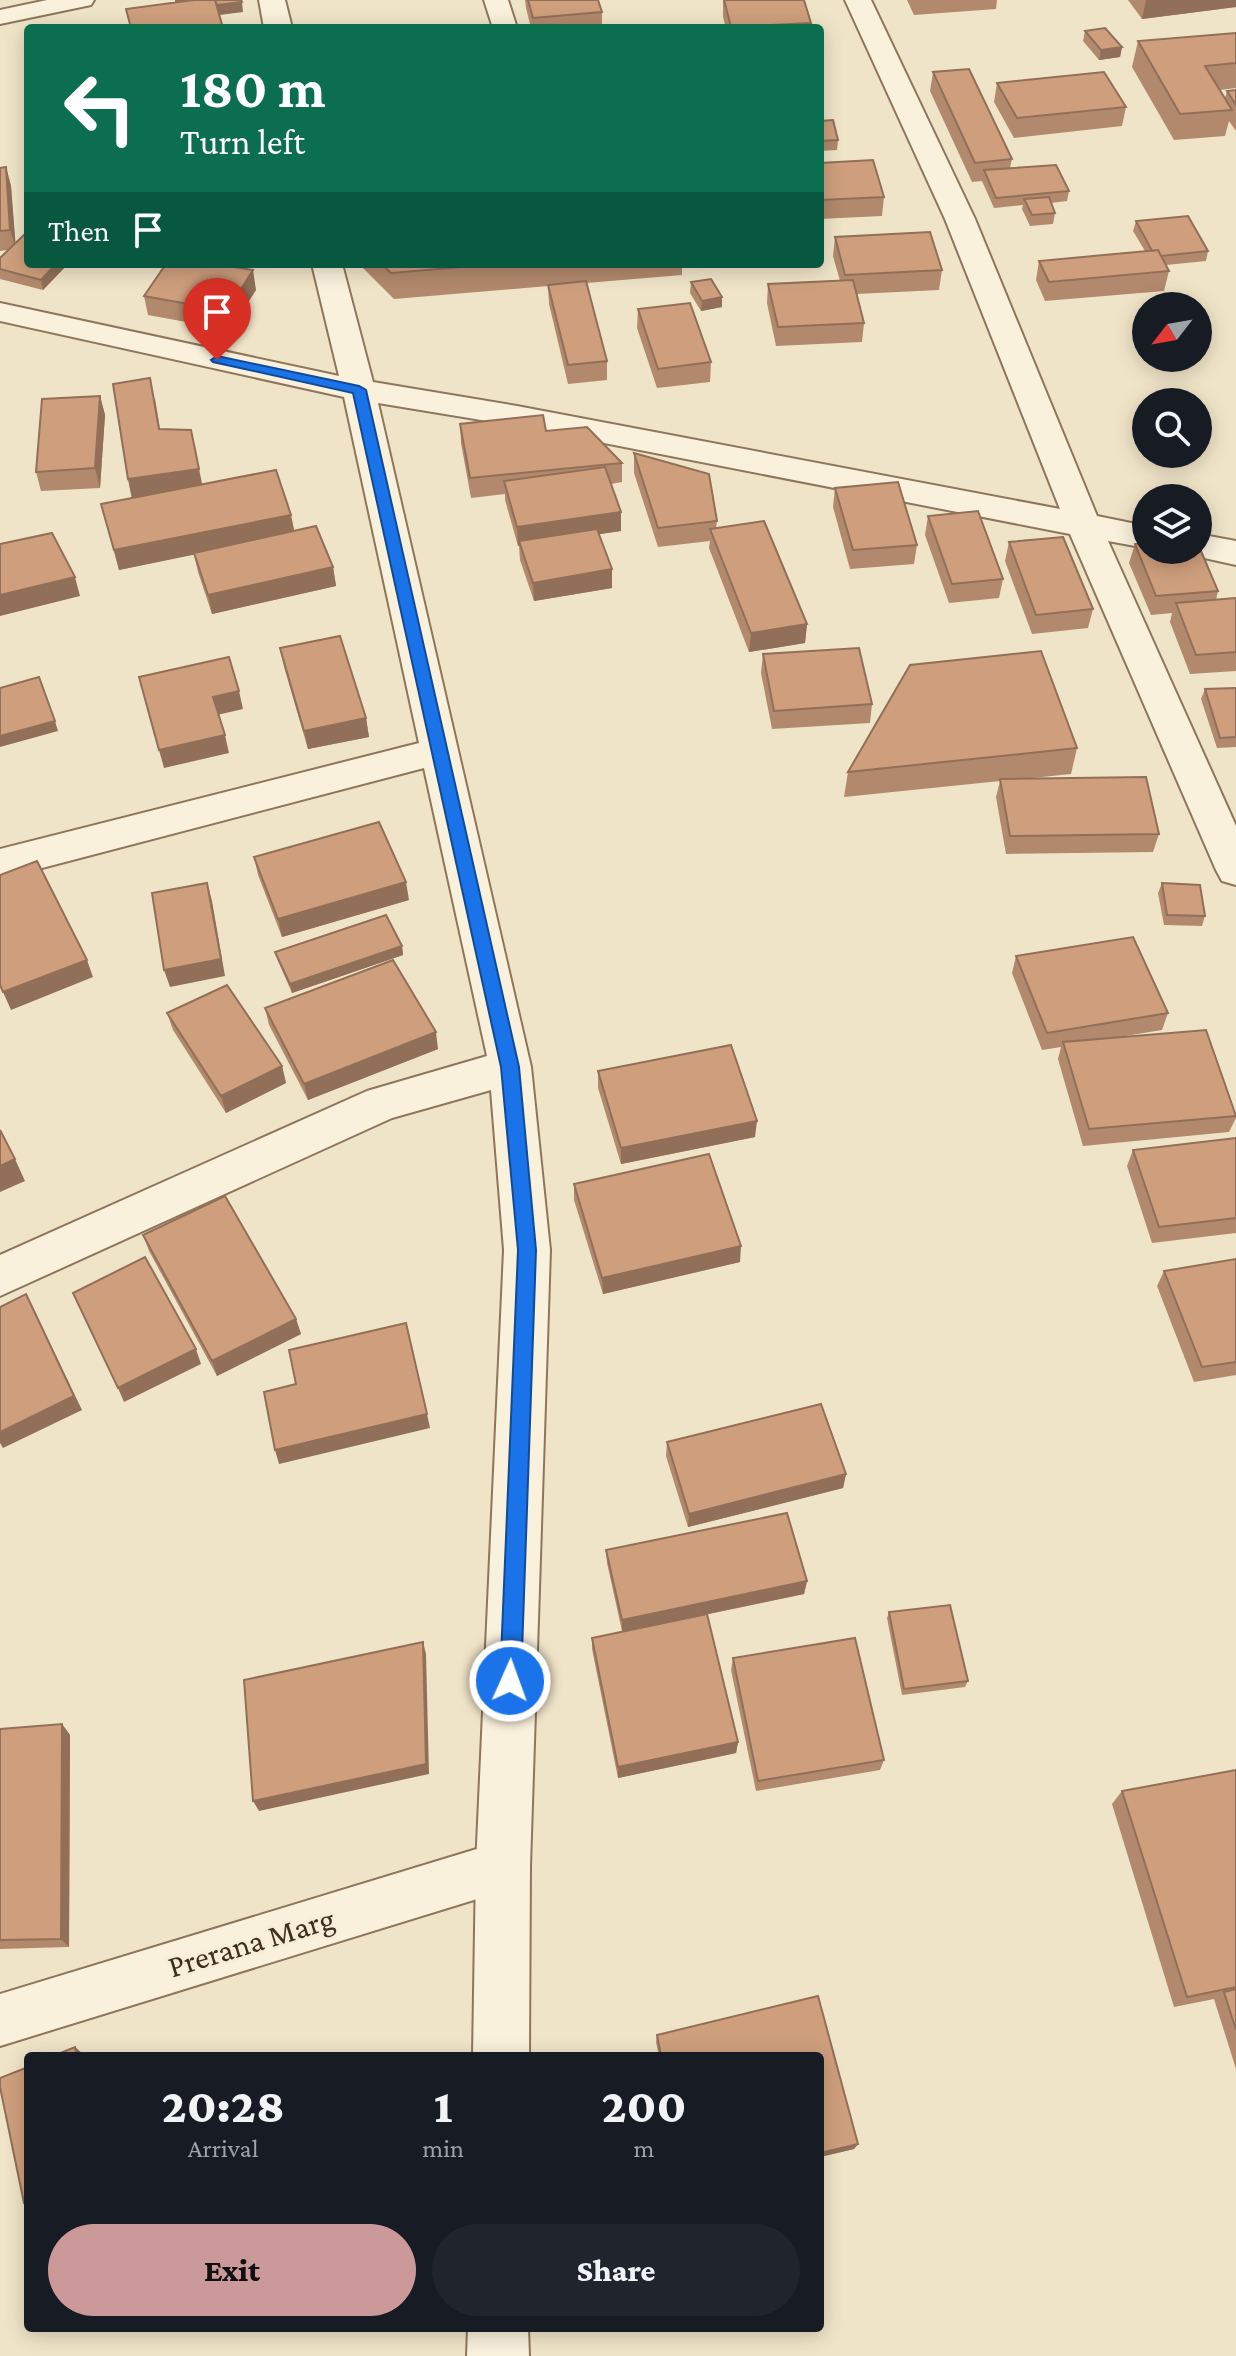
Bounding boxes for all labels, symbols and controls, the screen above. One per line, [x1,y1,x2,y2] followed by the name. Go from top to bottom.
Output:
[48,56,152,160] icon: left
[180,57,326,119] text: 180 m
[180,122,305,162] text: Turn left
[126,208,170,252] icon: arrive
[48,214,110,247] text: Then
[183,278,251,360] pin
[195,290,239,334] icon: arrive
[1132,292,1212,372] north arrow
[1132,292,1212,564] map controls
[1132,388,1212,468] button: search
[1132,484,1212,564] button: layers
[468,1639,552,1723] position arrow
[163,1900,339,1984] street label: Prerana Marg
[161,2079,285,2132] text: 20:28
[434,2079,452,2132] text: 1
[601,2079,686,2132] text: 200
[188,2134,259,2163] text: Arrival
[422,2134,464,2163] text: min
[633,2134,654,2163] text: m
[48,2224,416,2316] button: Exit
[432,2224,800,2316] button: Share

